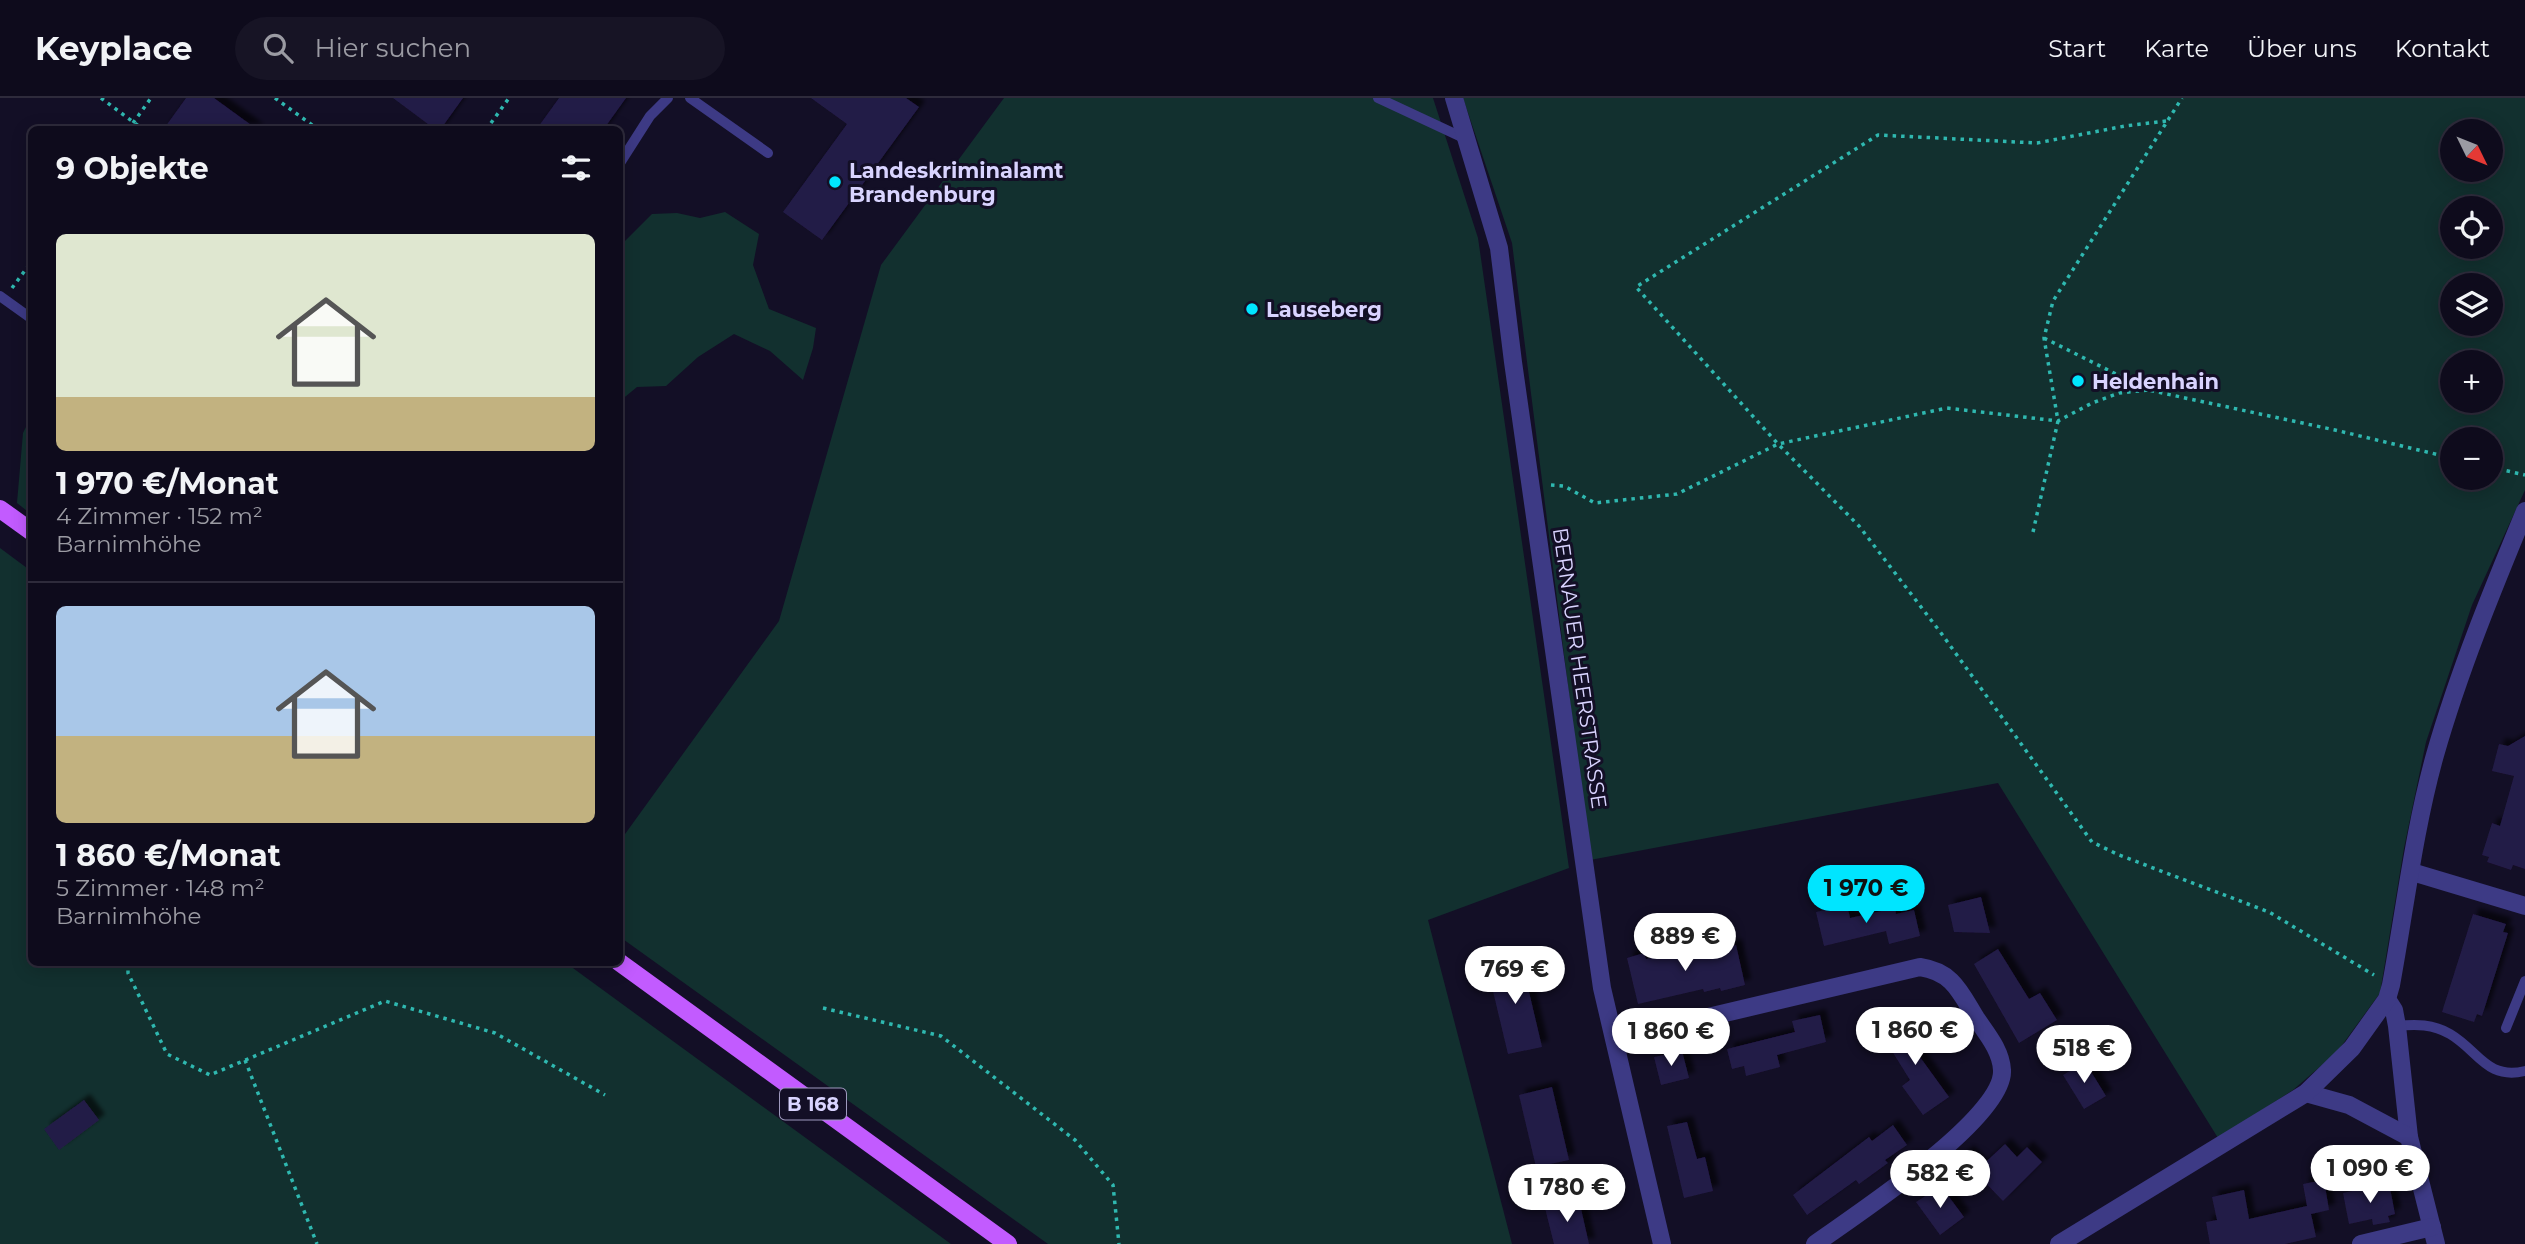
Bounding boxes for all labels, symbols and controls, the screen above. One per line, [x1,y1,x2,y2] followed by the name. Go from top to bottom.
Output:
[235,17,725,80] search box
[35,28,193,68] text: Keyplace
[259,29,297,67] icon: search
[315,32,471,64] text: Hier suchen
[2048,34,2106,63] text: Start
[2144,34,2209,63] text: Karte
[2247,34,2357,63] text: Über uns
[2395,34,2490,63] text: Kontakt
[2440,119,2502,182] north arrow
[2440,119,2503,490] map controls
[557,149,595,187] icon: filters
[56,150,209,187] text: 9 Objekte
[849,158,1064,207] place label: Landeskriminalamt Brandenburg
[827,174,843,190] marker: Landeskriminalamt Brandenburg
[2440,196,2503,259] button: locate
[2440,273,2503,336] button: layers
[263,279,389,405] icon: home
[1266,297,1382,322] place label: Lauseberg
[1244,301,1260,317] marker: Lauseberg
[2440,350,2503,413] button: +
[2092,369,2219,394] place label: Heldenhain
[2070,373,2086,389] marker: Heldenhain
[2440,427,2503,490] button: −
[56,465,279,502] text: 1 970 €/Monat
[56,502,263,530] text: 4 Zimmer · 152 m²
[1548,526,1612,810] street label: BERNAUER HEERSTRASSE
[56,530,202,558] text: Barnimhöhe
[263,651,389,777] icon: home
[56,837,281,874] text: 1 860 €/Monat
[1801,866,1931,925] pin: 1 970 €
[56,874,265,902] text: 5 Zimmer · 148 m²
[1824,874,1908,902] text: 1 970 €
[56,902,202,930] text: Barnimhöhe
[1636,914,1734,973] pin: 889 €
[1650,922,1720,950] text: 889 €
[1466,946,1564,1006] pin: 769 €
[1481,955,1549,983] text: 769 €
[1850,1007,1980,1067] pin: 1 860 €
[1606,1009,1736,1068] pin: 1 860 €
[1872,1016,1958,1044] text: 1 860 €
[1628,1017,1714,1045] text: 1 860 €
[2035,1026,2133,1085] pin: 518 €
[2052,1034,2116,1062] text: 518 €
[780,1088,846,1120] road number: B 168
[2305,1146,2435,1205] pin: 1 090 €
[1891,1150,1989,1210] pin: 582 €
[2327,1154,2413,1182] text: 1 090 €
[1906,1159,1974,1187] text: 582 €
[1502,1164,1632,1224] pin: 1 780 €
[1524,1173,1610,1201] text: 1 780 €

